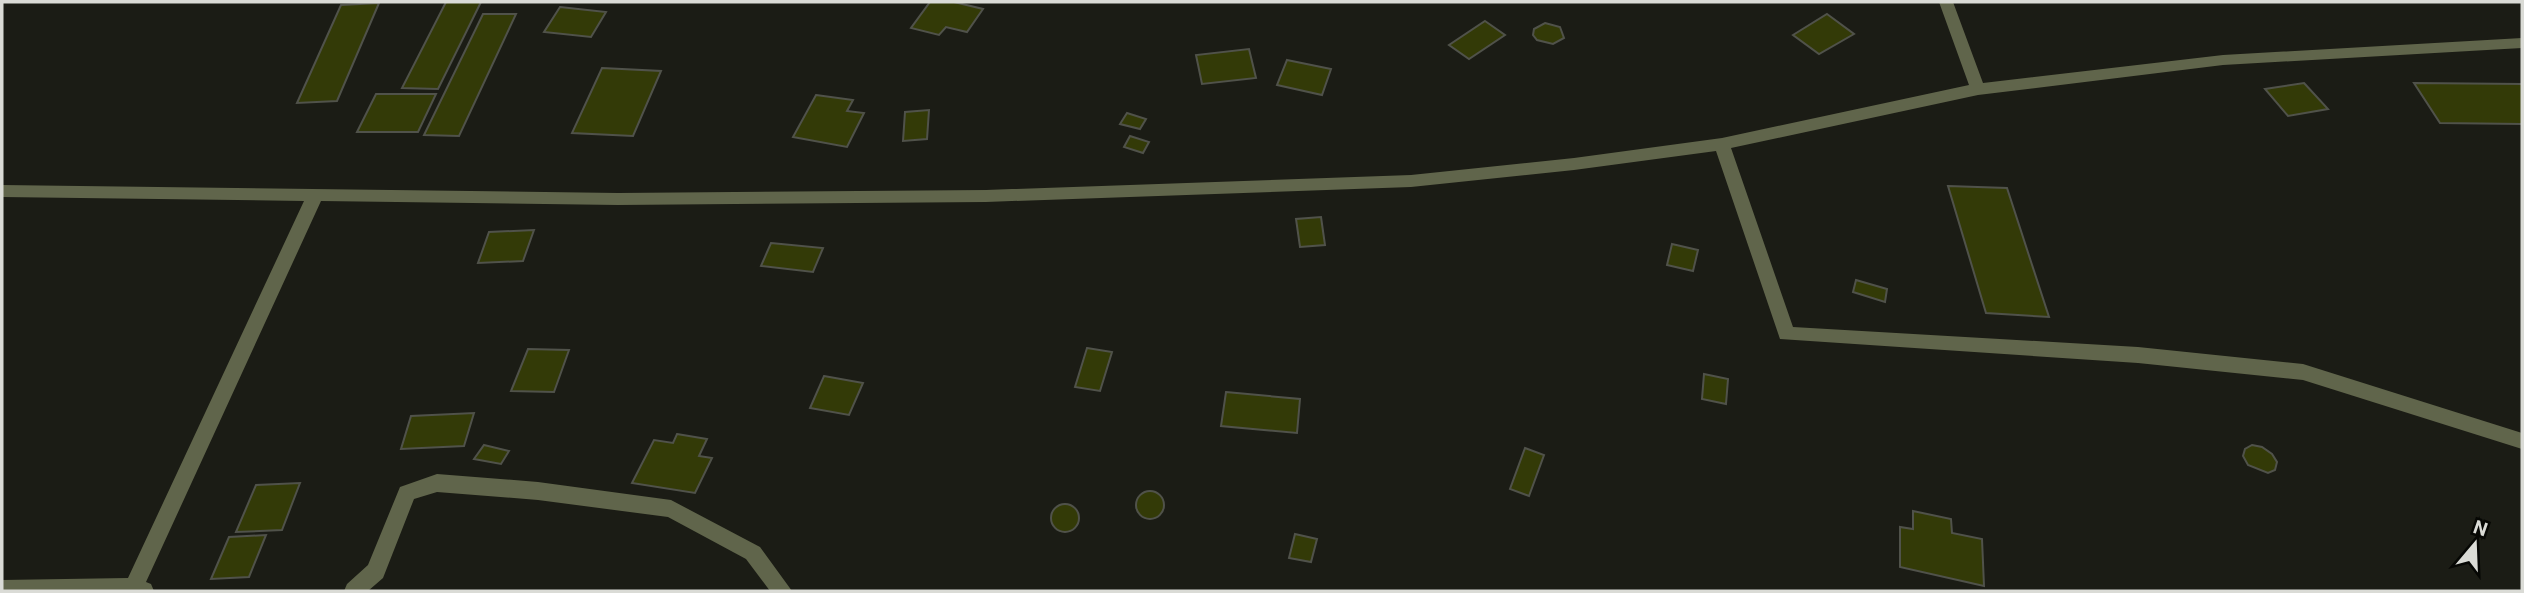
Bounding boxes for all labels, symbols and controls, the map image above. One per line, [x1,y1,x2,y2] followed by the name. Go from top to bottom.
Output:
[2440,509,2510,579] north arrow
[2470,515,2490,541] text: N

